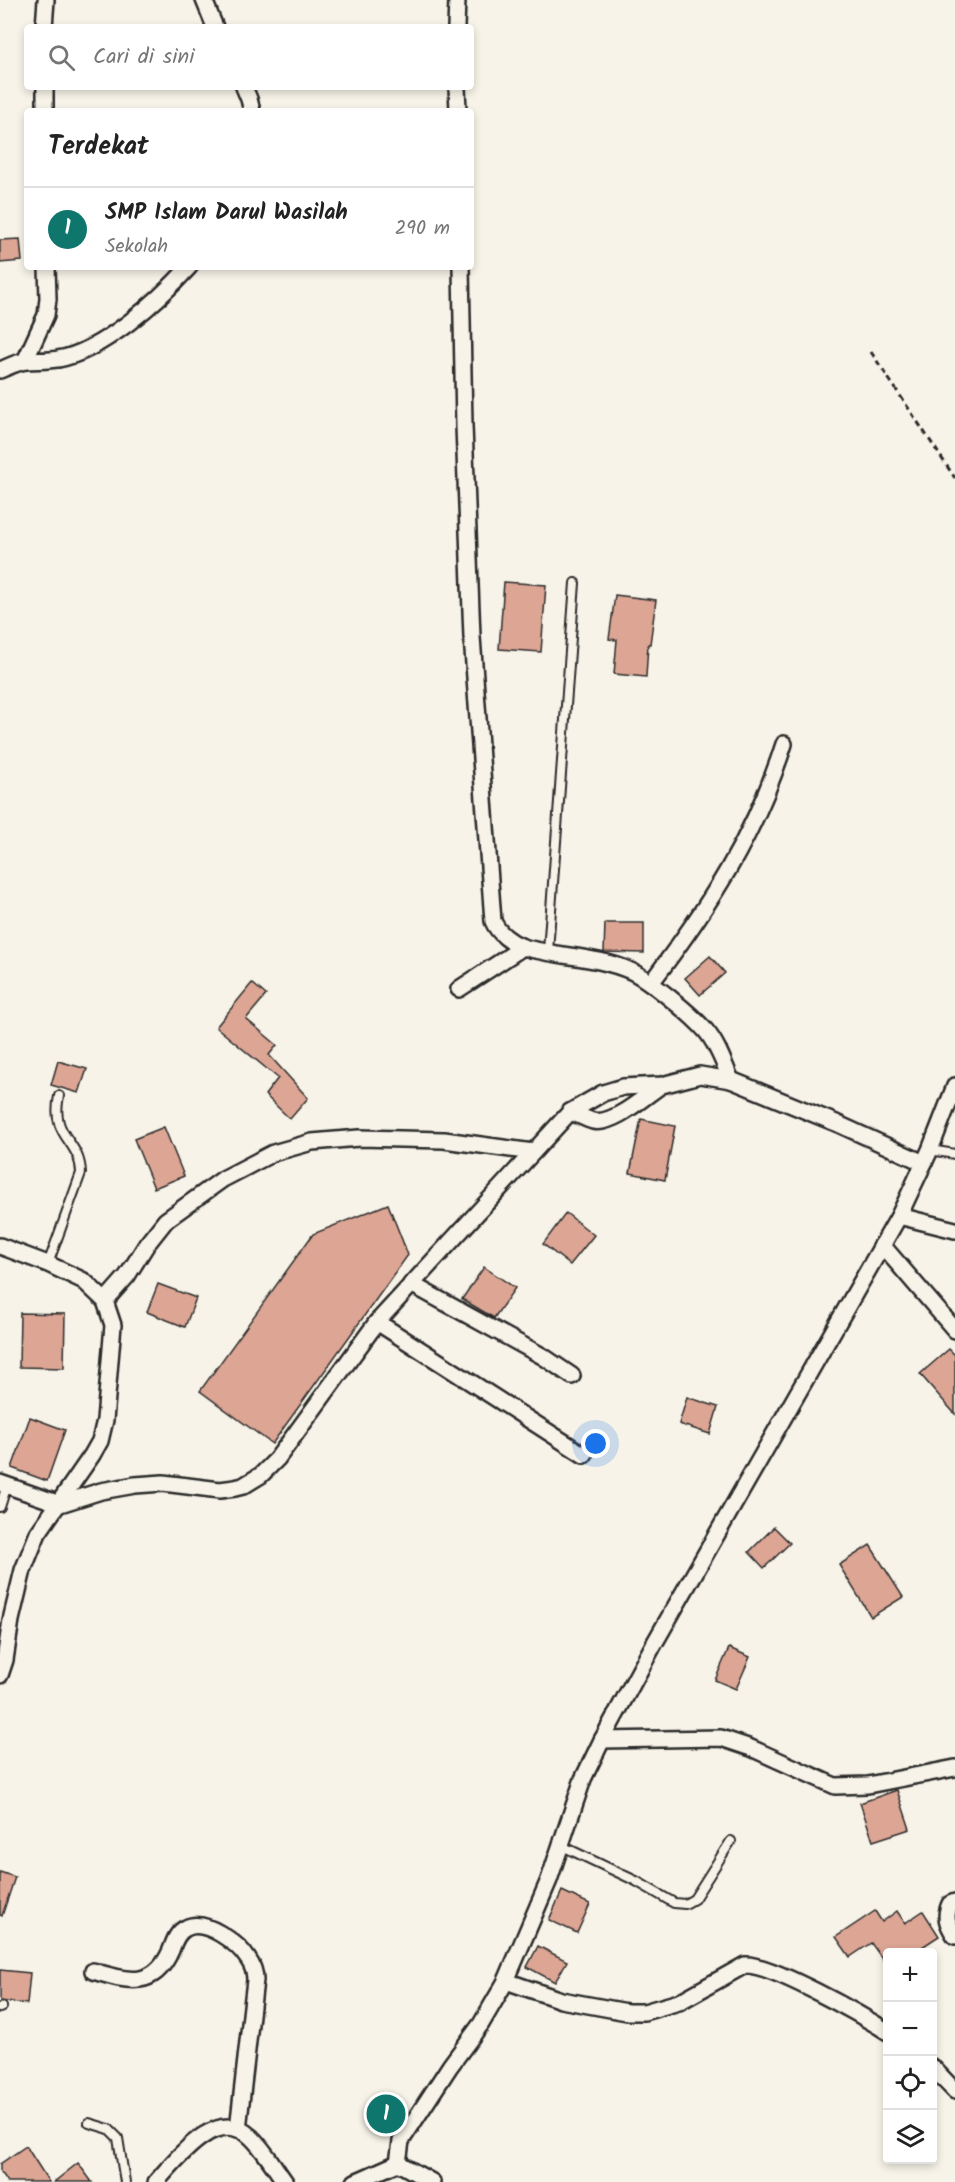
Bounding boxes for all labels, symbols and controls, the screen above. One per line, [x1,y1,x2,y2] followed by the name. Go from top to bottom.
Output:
[24,24,474,90] search box
[93,40,194,75] text: Cari di sini
[45,41,78,74] icon: search
[48,126,149,168] text: Terdekat
[105,196,348,231] text: SMP Islam Darul Wasilah
[64,213,71,245] text: 1
[395,213,450,245] text: 290 m
[105,231,168,263] text: Sekolah
[581,1429,610,1458] your location
[883,1948,937,2164] map controls
[883,1948,937,2002] button: +
[883,2002,937,2056] button: −
[883,2056,937,2110] button: locate
[366,2092,406,2136] pin: 1
[883,2110,937,2164] button: layers

